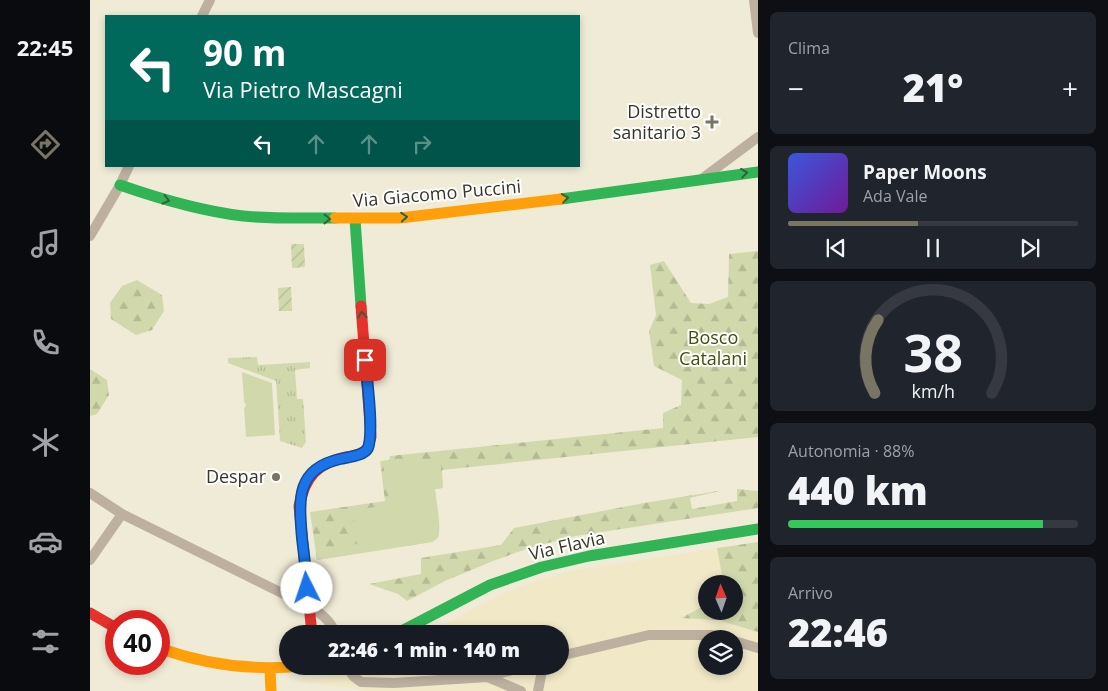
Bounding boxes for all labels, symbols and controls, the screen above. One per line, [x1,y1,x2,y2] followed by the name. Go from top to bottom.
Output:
[203,29,286,76] text: 90 m
[17,32,73,62] text: 22:45
[120,35,185,100] icon: left
[788,37,830,59] text: Clima
[903,61,963,113] text: 21°
[788,69,804,107] text: −
[1062,69,1078,107] text: +
[203,74,403,104] text: Via Pietro Mascagni
[613,99,701,144] place label: Distretto sanitario 3
[705,115,719,129] marker: Distretto sanitario 3
[28,127,63,162] icon: directions
[249,130,277,158] icon: left
[302,130,330,158] icon: ahead
[355,130,383,158] icon: ahead
[408,130,436,158] icon: right
[863,159,987,185] text: Paper Moons
[740,168,748,179] one-way arrow
[352,174,522,212] street label: Via Giacomo Puccini
[863,185,927,207] text: Ada Vale
[562,193,570,204] one-way arrow
[162,194,171,205] one-way arrow
[400,212,408,223] one-way arrow
[324,213,332,224] one-way arrow
[28,226,63,261] icon: music
[822,234,850,262] icon: previous
[919,234,947,262] icon: pause
[1016,234,1044,262] icon: next
[357,310,368,318] one-way arrow
[903,316,963,387] text: 38
[28,325,63,360] icon: phone
[679,325,747,370] park label: Bosco Catalani
[344,339,386,381] pin
[351,346,379,374] icon: arrive
[911,379,955,403] text: km/h
[28,425,63,460] icon: climate
[788,440,914,462] text: Autonomia · 88%
[206,464,267,488] place label: Despar
[788,464,928,516] text: 440 km
[270,471,282,483] marker: Despar
[28,524,63,559] icon: car
[526,525,607,565] street label: Via Flavia
[280,561,332,613] position arrow
[698,575,742,620] north arrow
[698,575,743,675] map controls
[788,582,833,604] text: Arrivo
[788,606,888,658] text: 22:46
[105,610,170,675] speed limit sign: 40
[28,624,63,659] icon: filters
[698,630,743,675] button: layers
[328,637,520,663] text: 22:46 · 1 min · 140 m

